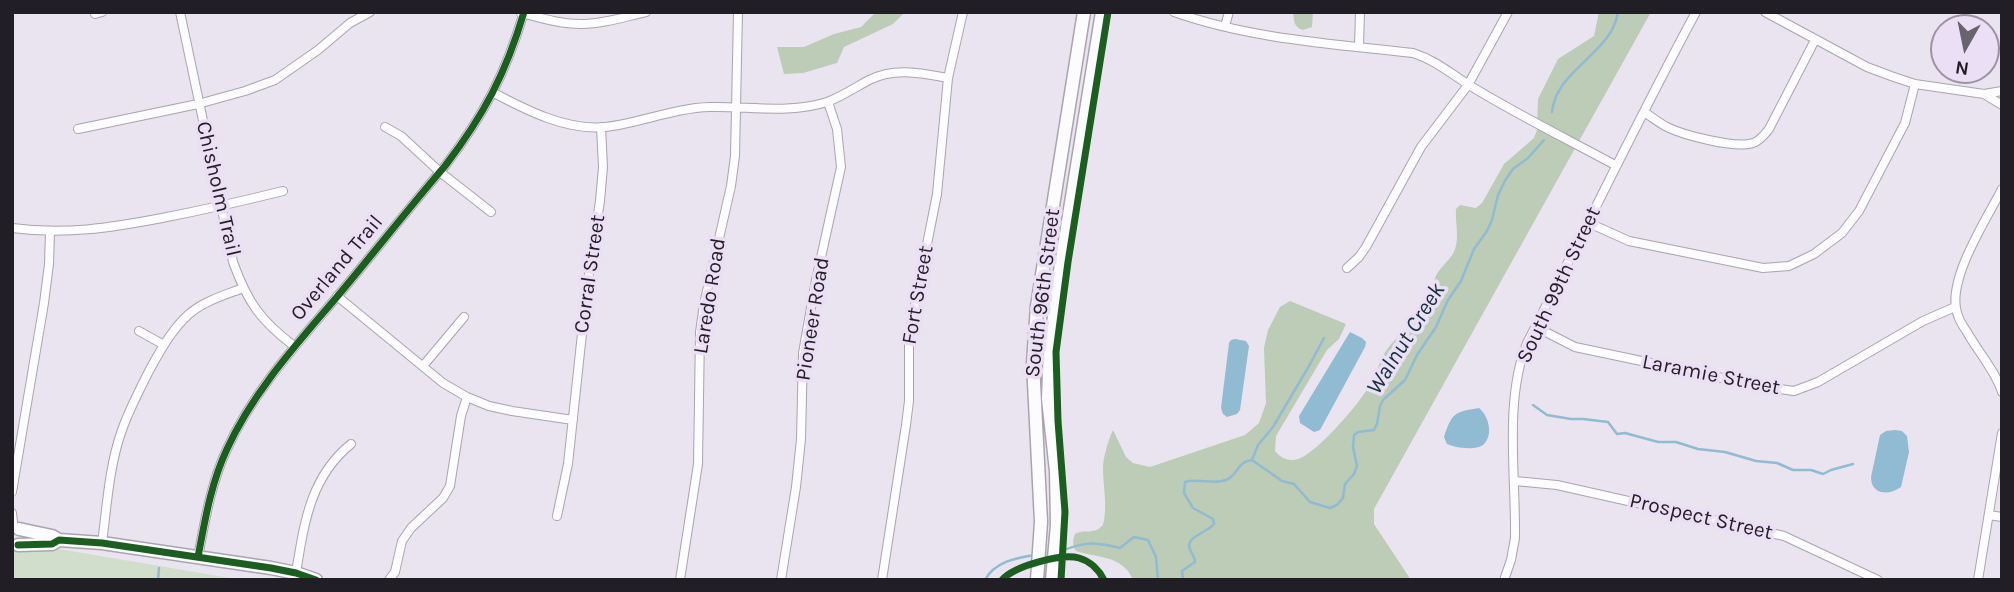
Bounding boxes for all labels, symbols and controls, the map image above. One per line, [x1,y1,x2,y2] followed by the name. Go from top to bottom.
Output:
[1930,14,2000,84] north arrow
[1954,56,1970,80] text: N
[190,119,246,259] street label: Chisholm Trail
[1512,203,1606,367] street label: South 99th Street
[1020,207,1066,379] street label: South 96th Street
[285,210,389,326] street label: Overland Trail
[569,213,611,335] street label: Corral Street
[688,236,732,356] street label: Laredo Road
[897,244,939,346] street label: Fort Street
[791,256,835,382] street label: Pioneer Road
[1361,278,1451,400] water label: Walnut Creek
[1640,349,1782,401] street label: Laramie Street
[1627,488,1775,546] street label: Prospect Street

